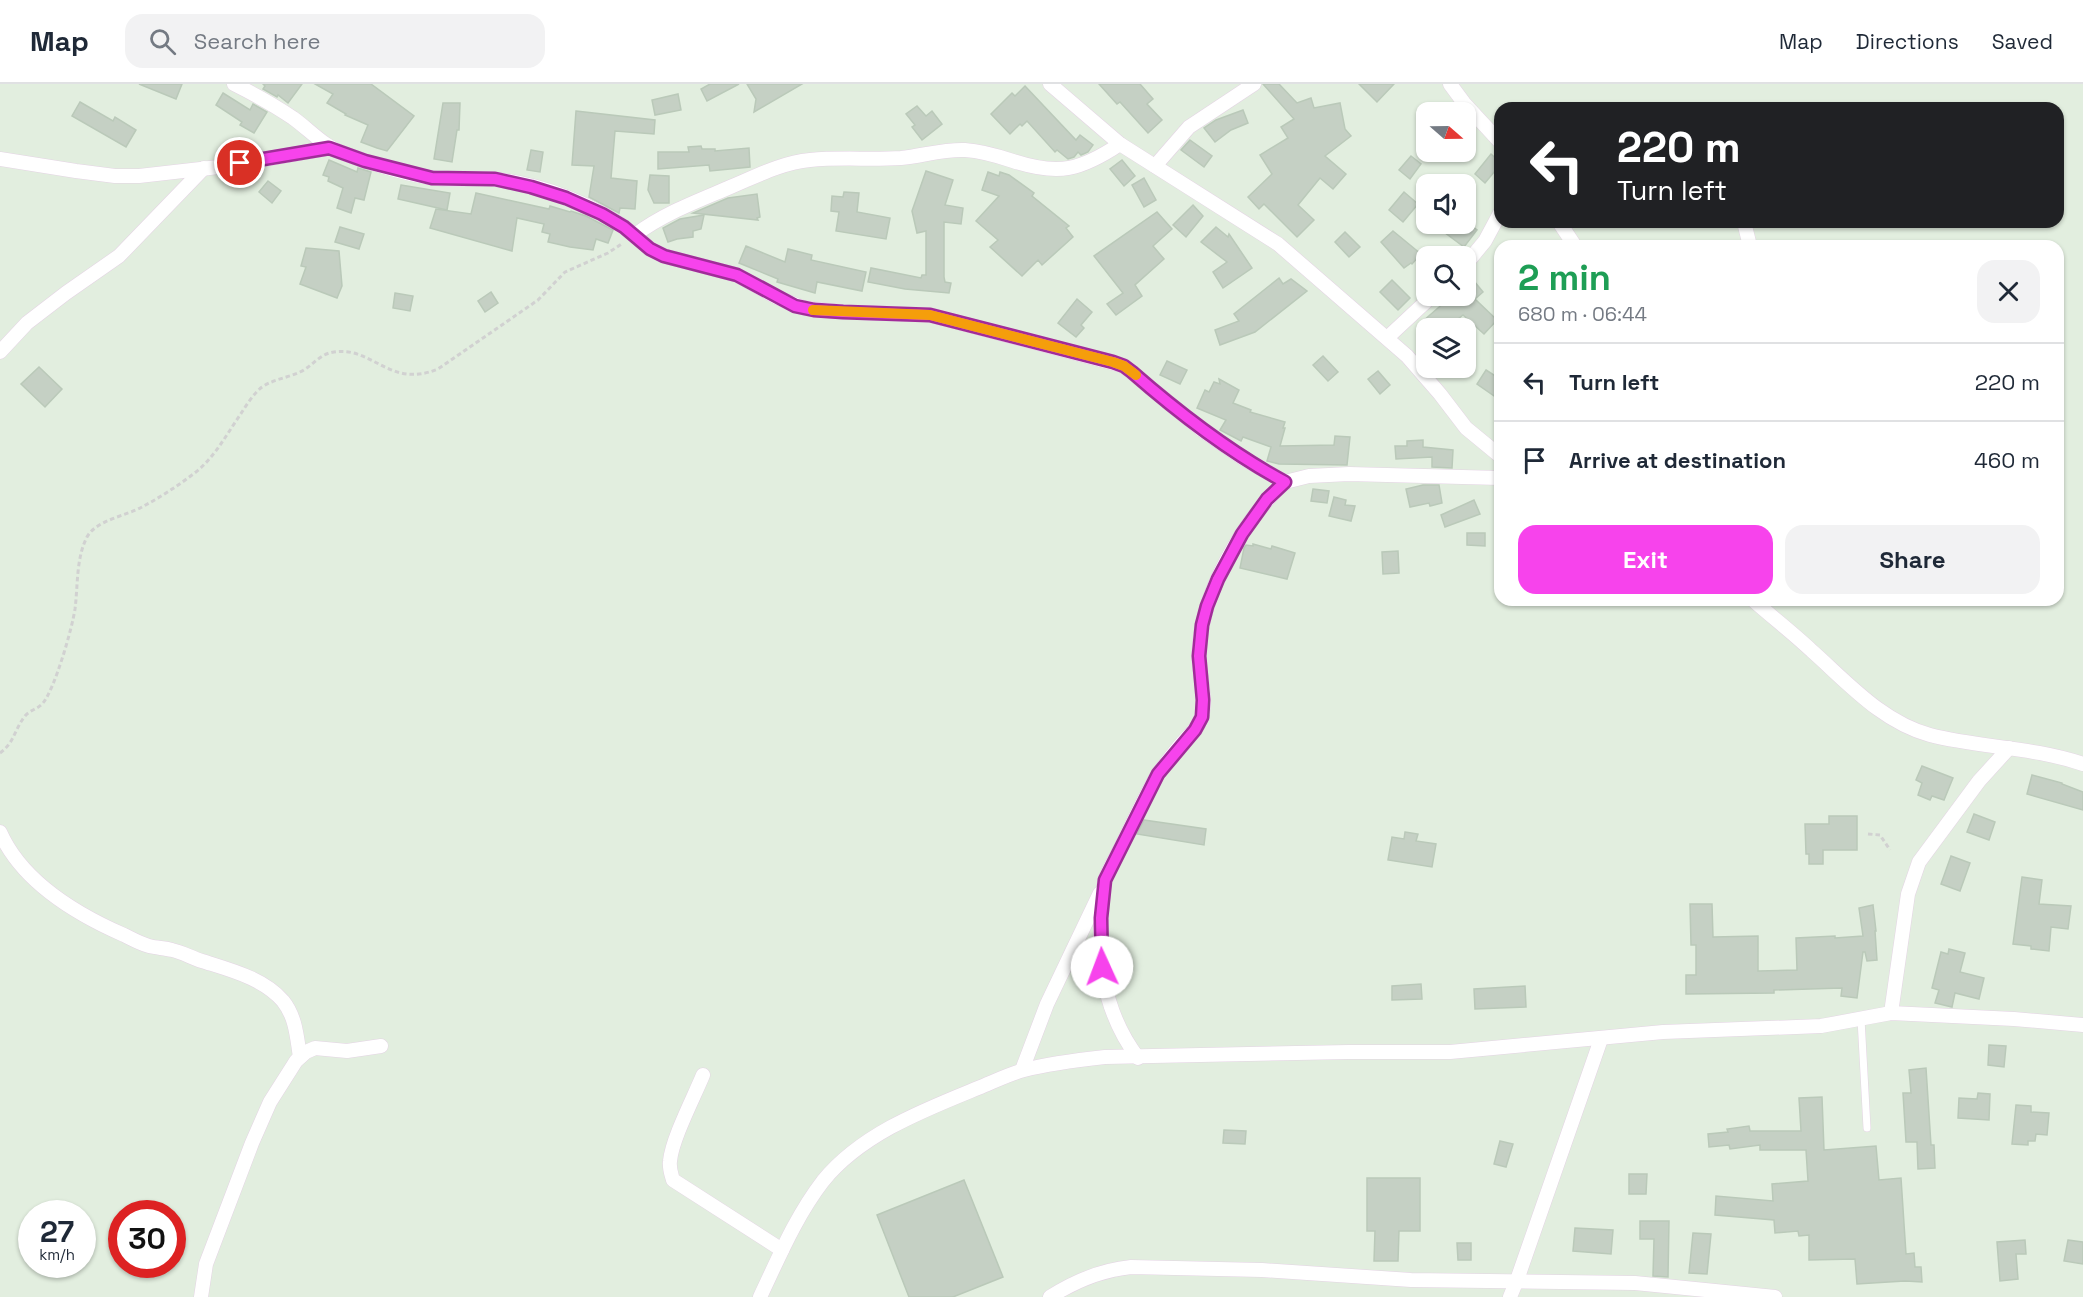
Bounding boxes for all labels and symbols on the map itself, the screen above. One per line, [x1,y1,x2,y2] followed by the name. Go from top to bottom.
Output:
[1416,102,1476,162] north arrow
[214,137,265,188] pin
[1070,935,1134,999] position arrow
[108,1200,186,1278] speed limit sign: 30

